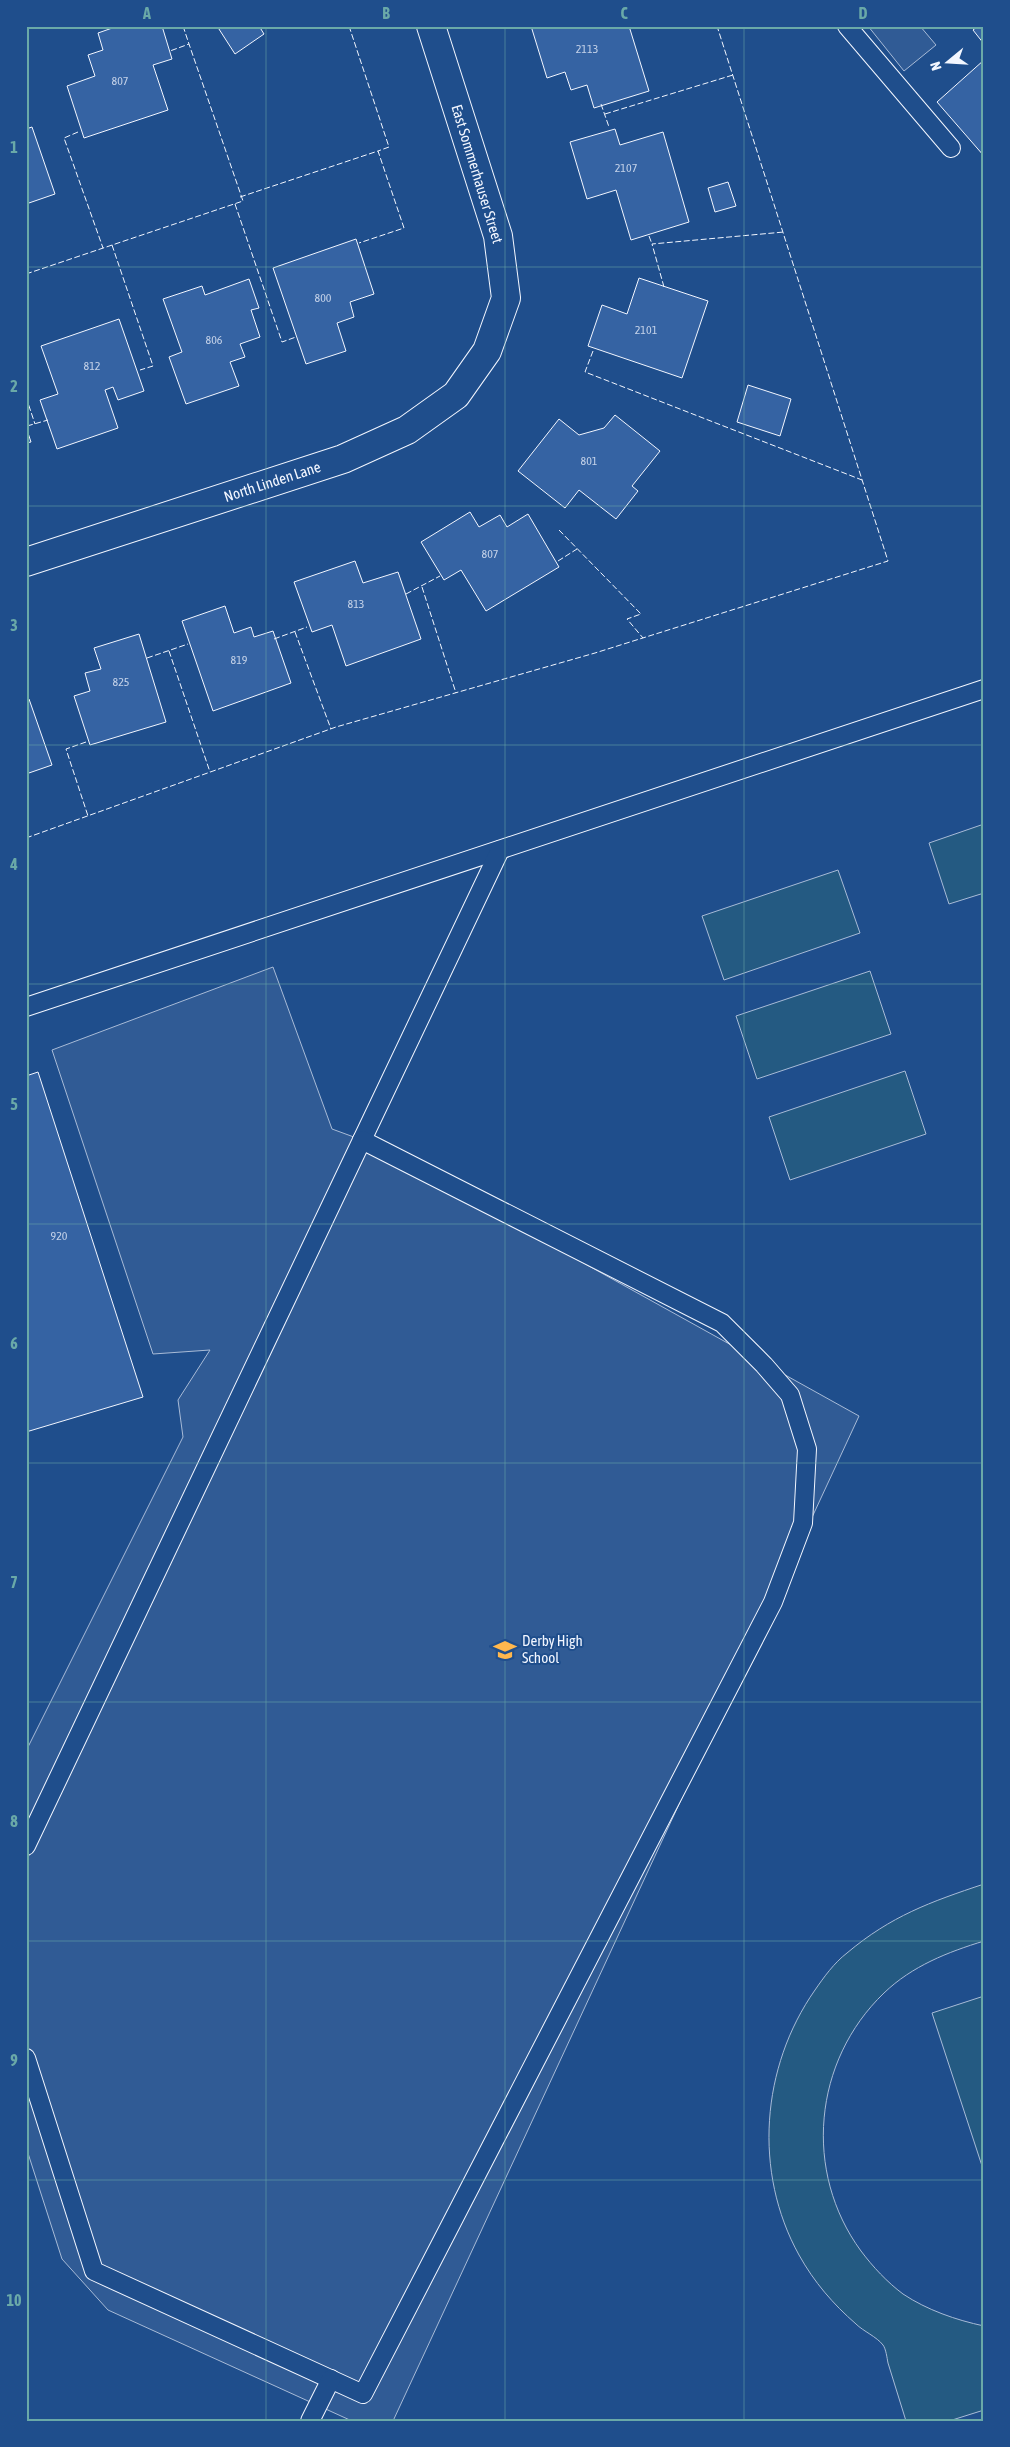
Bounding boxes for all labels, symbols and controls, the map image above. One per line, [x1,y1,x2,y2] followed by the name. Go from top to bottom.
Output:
[142,4,151,22] text: A
[382,4,390,22] text: B
[620,4,628,22] text: C
[859,4,868,22] text: D
[922,38,972,88] north arrow
[576,42,598,56] house number: 2113
[927,60,945,72] text: N
[112,74,129,88] house number: 807
[448,102,507,245] street label: East Sommerhauser Street
[10,138,18,156] text: 1
[615,161,638,175] house number: 2107
[315,291,332,305] house number: 800
[635,323,658,337] house number: 2101
[206,333,223,347] house number: 806
[84,359,100,373] house number: 812
[10,377,18,395] text: 2
[581,454,598,468] house number: 801
[222,458,323,505] street label: North Linden Lane
[482,547,499,561] house number: 807
[348,597,364,611] house number: 813
[10,616,18,634] text: 3
[231,653,248,667] house number: 819
[113,675,129,689] house number: 825
[9,855,18,873] text: 4
[10,1095,18,1113] text: 5
[51,1229,68,1243] house number: 920
[10,1334,18,1352] text: 6
[10,1573,18,1591] text: 7
[522,1632,583,1666] place label: Derby High School
[492,1637,518,1663] school or university icon: Derby High School
[10,1812,18,1830] text: 8
[10,2051,18,2069] text: 9
[6,2291,22,2309] text: 10

